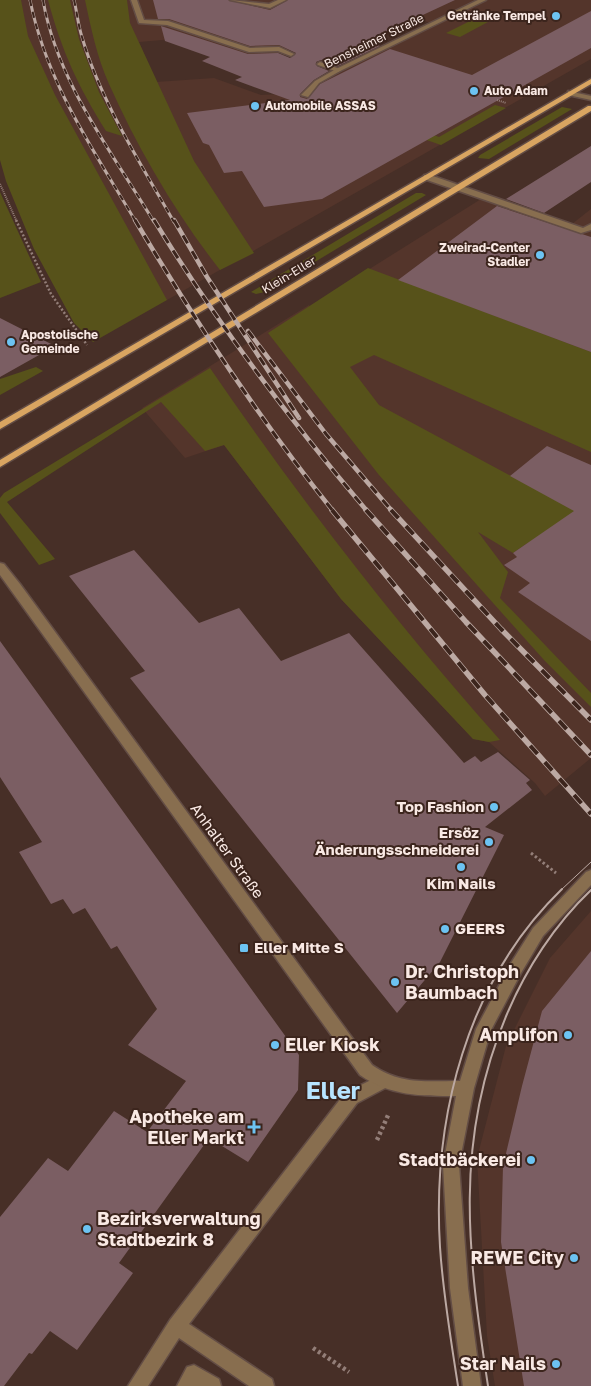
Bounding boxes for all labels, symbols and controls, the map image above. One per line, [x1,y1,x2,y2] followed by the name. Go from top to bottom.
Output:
[447,8,546,23] place label: Getränke Tempel
[321,10,426,71] street label: Bensheimer Straße
[550,10,562,22] marker: Getränke Tempel
[484,83,548,98] place label: Auto Adam
[468,85,480,97] marker: Auto Adam
[265,98,376,113] place label: Automobile ASSAS
[249,100,261,112] marker: Automobile ASSAS
[439,240,530,269] place label: Zweirad-Center Stadler
[534,249,546,261] marker: Zweirad-Center Stadler
[259,252,319,297] street label: Klein-Eller
[21,327,98,356] place label: Apostolische Gemeinde
[5,336,17,348] marker: Apostolische Gemeinde
[396,797,484,815] place label: Top Fashion
[187,800,268,902] street label: Anhalter Straße
[488,801,500,813] marker: Top Fashion
[315,823,479,858] place label: Ersöz Änderungsschneiderei
[483,836,495,848] marker: Ersöz Änderungsschneiderei
[455,861,467,873] marker: Kim Nails
[426,874,496,892] place label: Kim Nails
[455,919,505,937] place label: GEERS
[439,923,451,935] marker: GEERS
[254,938,344,956] place label: Eller Mitte S
[238,942,250,954] marker: Eller Mitte S
[405,960,519,1003] place label: Dr. Christoph Baumbach
[389,976,401,988] marker: Dr. Christoph Baumbach
[479,1023,558,1045] place label: Amplifon
[562,1029,574,1041] marker: Amplifon
[285,1033,380,1055] place label: Eller Kiosk
[269,1039,281,1051] marker: Eller Kiosk
[306,1075,360,1104] district label: Eller
[129,1105,244,1148] place label: Apotheke am Eller Markt
[248,1121,260,1133] marker: Apotheke am Eller Markt
[398,1148,521,1170] place label: Stadtbäckerei
[525,1154,537,1166] marker: Stadtbäckerei
[97,1207,261,1250] place label: Bezirksverwaltung Stadtbezirk 8
[81,1223,93,1235] marker: Bezirksverwaltung Stadtbezirk 8
[470,1246,564,1268] place label: REWE City
[568,1252,580,1264] marker: REWE City
[460,1352,546,1374] place label: Star Nails
[550,1358,562,1370] marker: Star Nails

